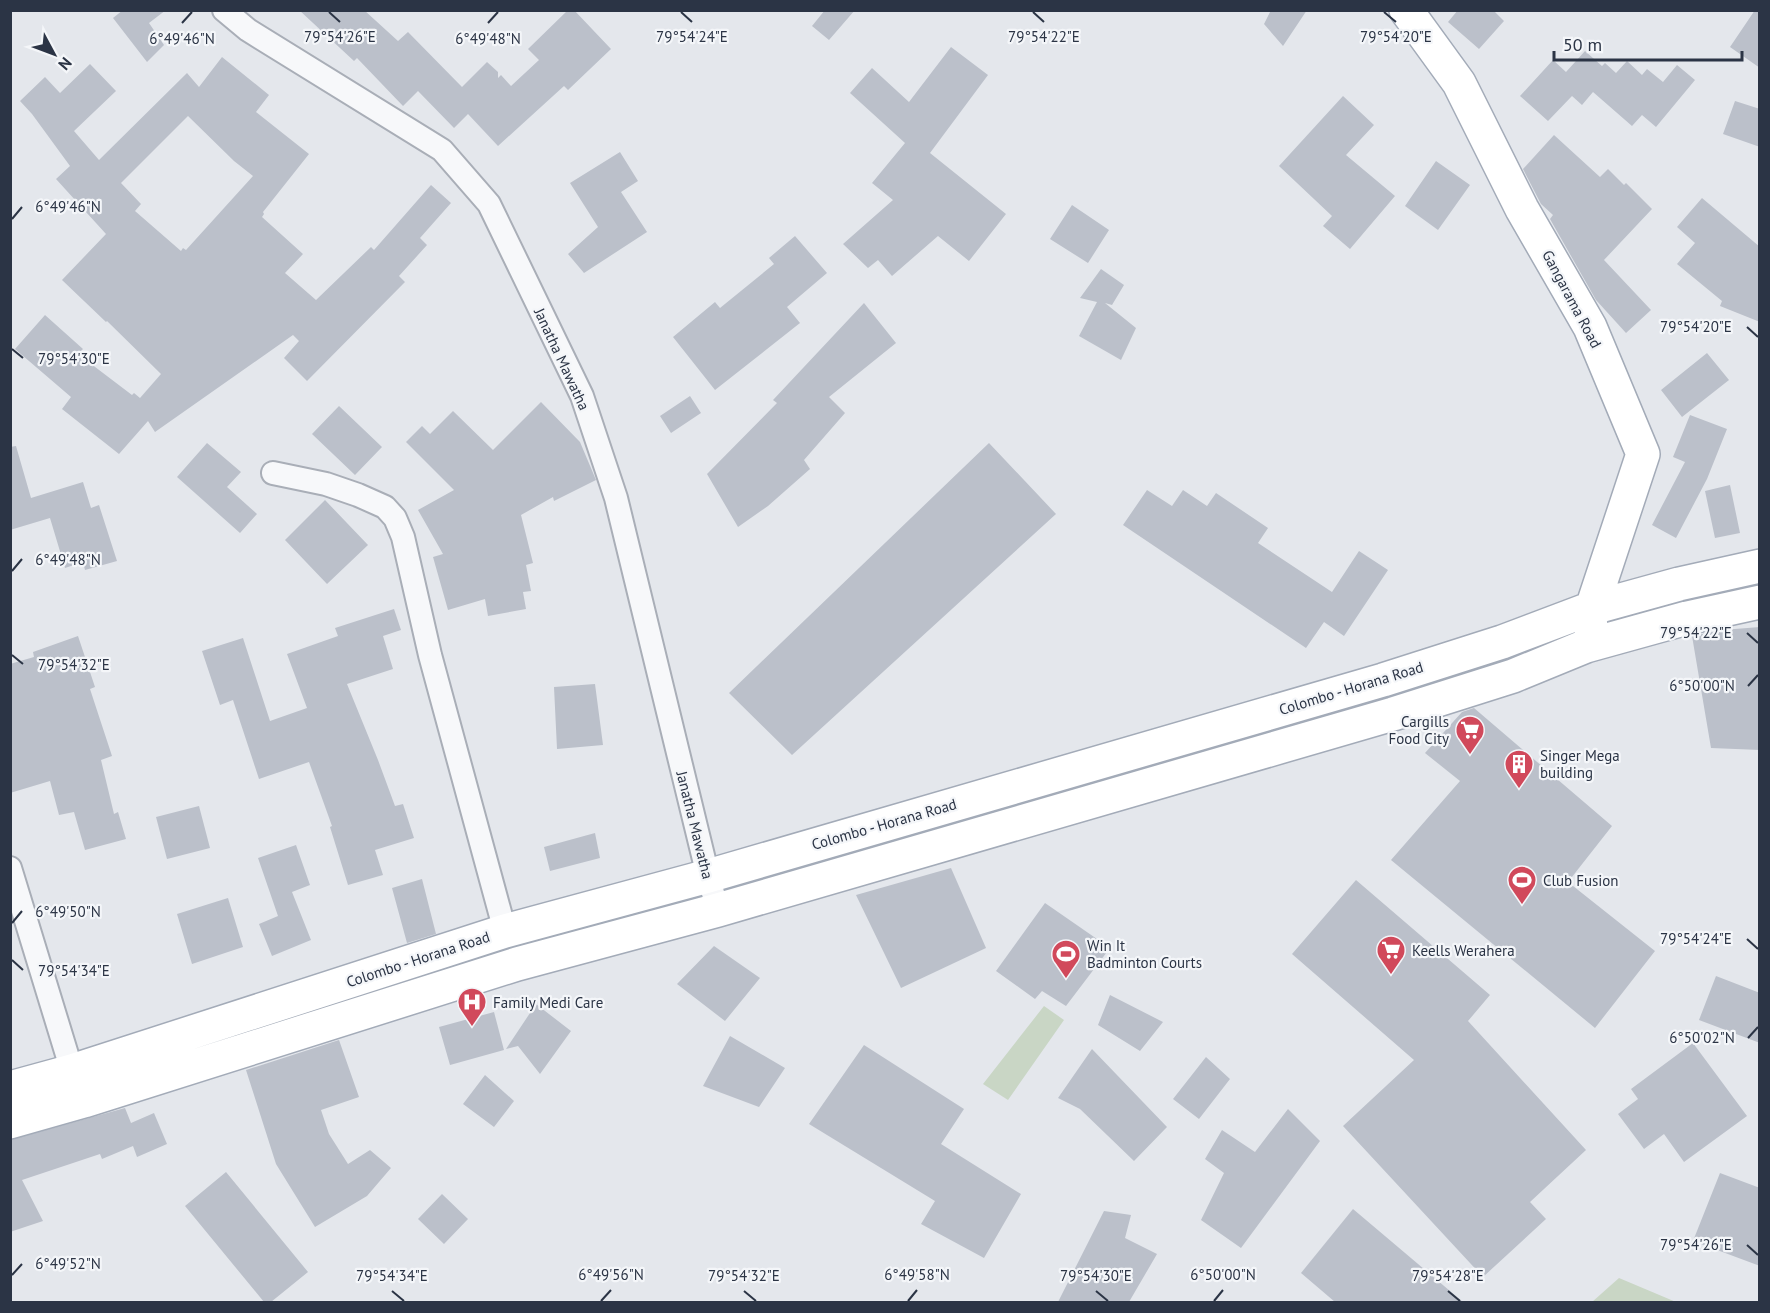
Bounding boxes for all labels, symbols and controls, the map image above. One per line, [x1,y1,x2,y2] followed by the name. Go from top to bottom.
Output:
[24,24,84,84] north arrow
[1554,24,1742,62] scale bar
[304,27,376,46] text: 79°54'26"E
[656,27,728,46] text: 79°54'24"E
[1008,27,1080,46] text: 79°54'22"E
[1360,27,1432,46] text: 79°54'20"E
[149,29,215,48] text: 6°49'46"N
[455,29,521,48] text: 6°49'48"N
[1563,33,1602,56] text: 50 m
[54,53,76,74] text: N
[35,197,101,216] text: 6°49'46"N
[1538,247,1606,351] street label: Gangarama Road
[530,304,594,413] street label: Janatha Mawatha
[1660,317,1732,336] text: 79°54'20"E
[38,349,110,368] text: 79°54'30"E
[35,550,101,569] text: 6°49'48"N
[1660,623,1732,642] text: 79°54'22"E
[38,655,110,674] text: 79°54'32"E
[1277,657,1425,719] street label: Colombo - Horana Road
[1669,676,1735,695] text: 6°50'00"N
[1388,712,1449,748] place label: Cargills Food City
[1454,714,1486,756] supermarket icon: Cargills Food City
[1540,746,1620,782] place label: Singer Mega building
[1503,748,1535,790] building icon: Singer Mega building
[672,768,718,881] street label: Janatha Mawatha
[809,794,959,854] street label: Colombo - Horana Road
[1506,864,1538,906] sports icon: Club Fusion
[1543,871,1619,890] place label: Club Fusion
[35,902,101,921] text: 6°49'50"N
[344,927,492,991] street label: Colombo - Horana Road
[1660,929,1732,948] text: 79°54'24"E
[1375,934,1407,976] supermarket icon: Keells Werahera
[1087,936,1202,972] place label: Win It Badminton Courts
[1050,938,1082,980] sports icon: Win It Badminton Courts
[1412,941,1515,960] place label: Keells Werahera
[38,961,110,980] text: 79°54'34"E
[456,986,488,1028] hospital icon: Family Medi Care
[493,993,603,1012] place label: Family Medi Care
[1669,1028,1735,1047] text: 6°50'02"N
[1660,1235,1732,1254] text: 79°54'26"E
[35,1254,101,1273] text: 6°49'52"N
[578,1265,644,1284] text: 6°49'56"N
[884,1265,950,1284] text: 6°49'58"N
[1190,1265,1256,1284] text: 6°50'00"N
[356,1266,428,1285] text: 79°54'34"E
[708,1266,780,1285] text: 79°54'32"E
[1060,1266,1132,1285] text: 79°54'30"E
[1412,1266,1484,1285] text: 79°54'28"E

